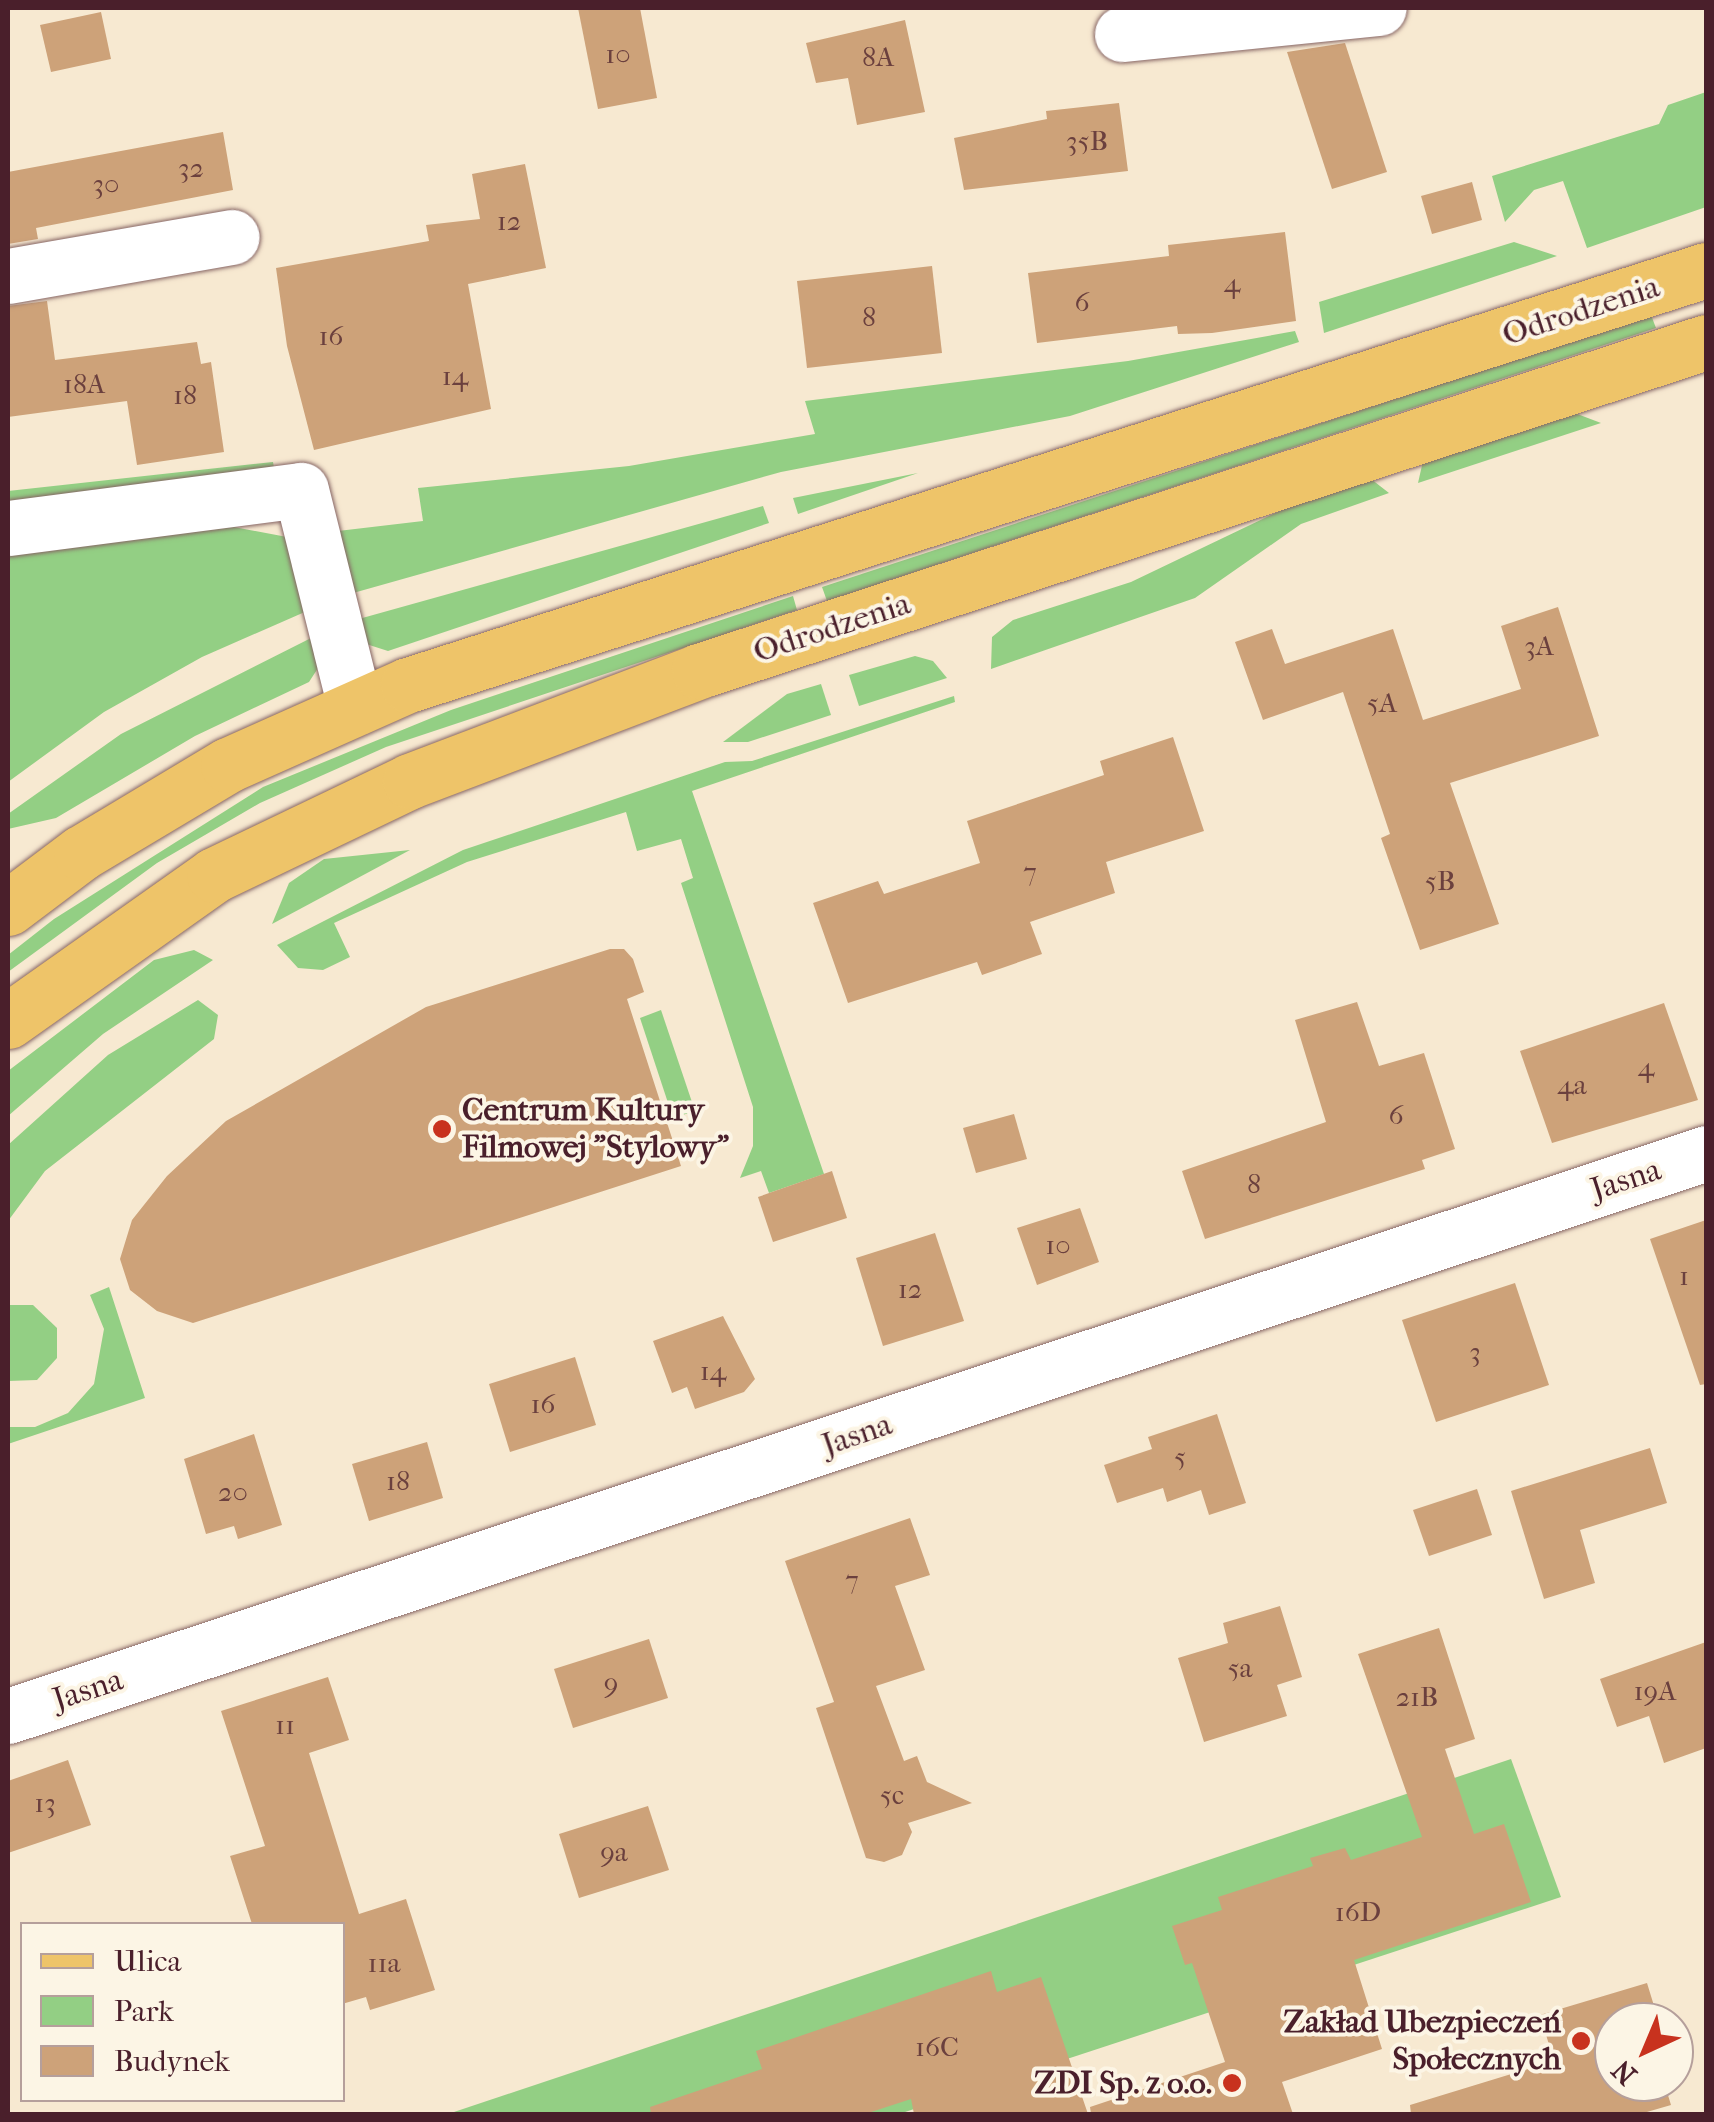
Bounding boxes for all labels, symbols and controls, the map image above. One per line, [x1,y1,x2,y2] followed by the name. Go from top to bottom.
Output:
[605,37,631,71] house number: 10
[862,40,894,74] house number: 8A
[1066,124,1108,158] house number: 35B
[178,151,204,185] house number: 32
[93,167,119,201] house number: 30
[497,204,521,238] house number: 12
[1224,266,1240,300] house number: 4
[1498,268,1664,354] street label: Odrodzenia
[1074,285,1090,319] house number: 6
[862,300,876,334] house number: 8
[318,319,344,353] house number: 16
[442,359,468,393] house number: 14
[63,367,105,401] house number: 18A
[173,378,197,412] house number: 18
[749,585,915,671] street label: Odrodzenia
[1524,629,1554,663] house number: 3A
[1367,686,1397,720] house number: 5A
[1023,855,1037,889] house number: 7
[1425,864,1455,898] house number: 5B
[1638,1050,1654,1084] house number: 4
[1557,1068,1587,1102] house number: 4a
[462,1092,729,1167] place label: Centrum Kultury Filmowej "Stylowy"
[1388,1098,1404,1132] house number: 6
[431,1118,453,1140] marker: Centrum Kultury Filmowej "Stylowy"
[1586,1151,1666,1209] street label: Jasna
[1247,1167,1261,1201] house number: 8
[1045,1228,1071,1262] house number: 10
[1679,1259,1689,1293] house number: 1
[898,1272,922,1306] house number: 12
[1469,1335,1481,1369] house number: 3
[700,1354,726,1388] house number: 14
[530,1387,556,1421] house number: 16
[817,1405,897,1465] street label: Jasna
[1174,1440,1186,1474] house number: 5
[386,1464,410,1498] house number: 18
[218,1475,248,1509] house number: 20
[845,1563,859,1597] house number: 7
[1227,1651,1253,1685] house number: 5a
[48,1661,128,1719] street label: Jasna
[604,1666,618,1700] house number: 9
[1634,1674,1676,1708] house number: 19A
[1396,1680,1438,1714] house number: 21B
[275,1708,295,1742] house number: 11
[880,1778,904,1812] house number: 5c
[34,1786,56,1820] house number: 13
[600,1835,628,1869] house number: 9a
[1335,1895,1381,1929] house number: 16D
[20,1922,345,2102] legend
[114,1944,181,1979] text: Ulica
[368,1946,400,1980] house number: 11a
[114,1994,174,2029] text: Park
[1594,2002,1694,2102] north arrow
[1284,2004,1561,2079] place label: Zakład Ubezpieczeń Społecznych
[915,2030,959,2064] house number: 16C
[1570,2030,1592,2052] marker: Zakład Ubezpieczeń Społecznych
[114,2044,230,2079] text: Budynek
[1605,2053,1643,2092] text: N
[1034,2064,1212,2102] place label: ZDI Sp. z o.o.
[1221,2072,1243,2094] marker: ZDI Sp. z o.o.

